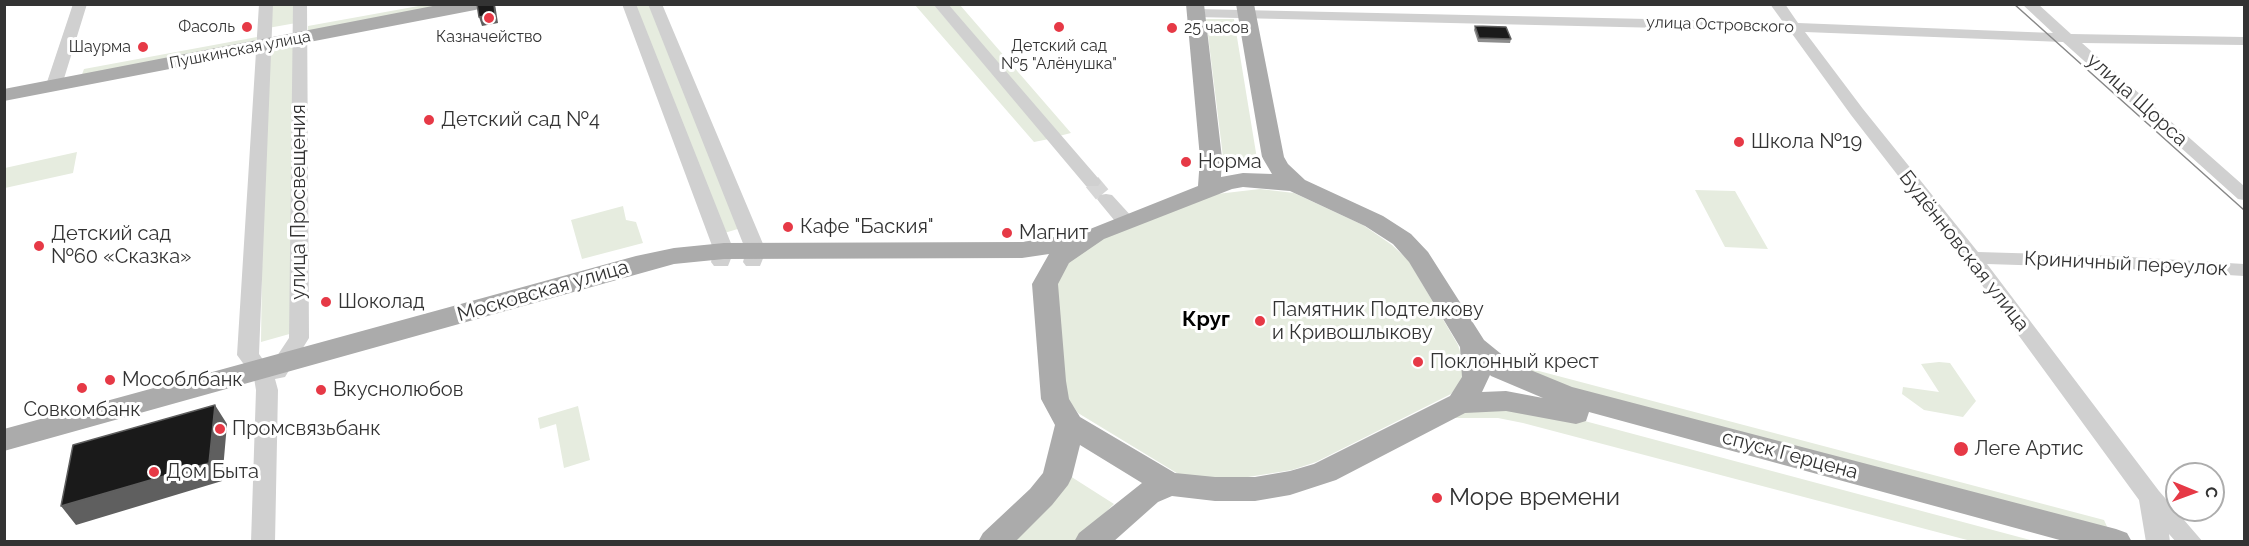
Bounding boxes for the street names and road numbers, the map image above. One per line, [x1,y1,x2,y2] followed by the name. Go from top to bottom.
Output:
[1646,13,1794,37] street label: улица Островского
[168,27,312,73] street label: Пушкинская улица
[2082,48,2192,152] street label: улица Щорса
[287,104,311,300] street label: улица Просвещения
[1894,166,2034,336] street label: Будённовская улица
[2023,247,2229,281] street label: Криничный переулок
[455,255,631,327] street label: Московская улица
[1719,425,1861,485] street label: спуск Герцена

